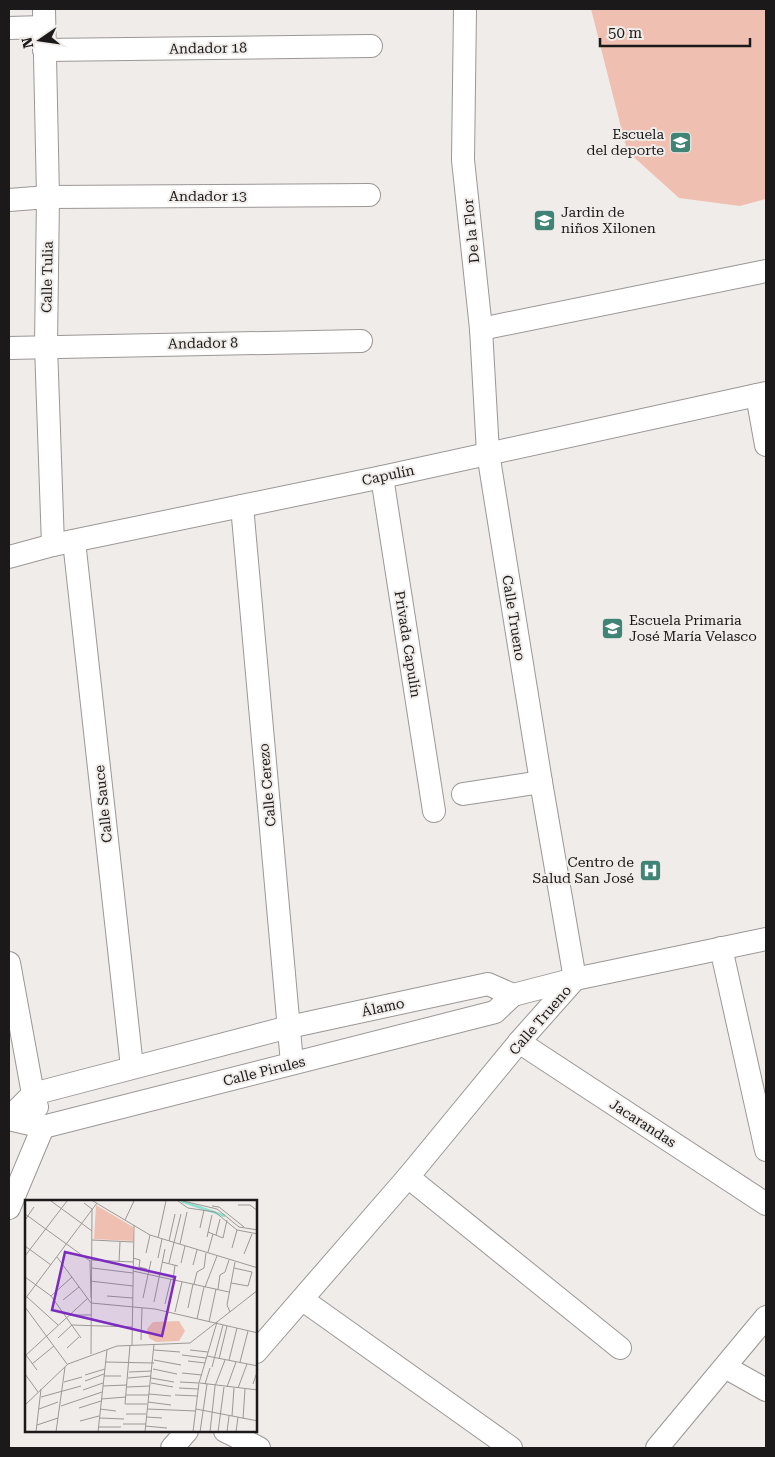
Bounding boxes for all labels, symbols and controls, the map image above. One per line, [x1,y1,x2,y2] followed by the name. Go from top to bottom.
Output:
[15,15,65,65] north arrow
[600,15,750,47] scale bar
[608,24,643,42] text: 50 m
[18,36,36,50] text: N
[169,39,247,57] street label: Andador 18
[586,126,664,158] place label: Escuela del deporte
[668,130,692,154] school or university icon: Escuela del deporte
[169,188,247,204] street label: Andador 13
[460,198,482,264] street label: De la Flor
[561,204,656,236] place label: Jardin de niños Xilonen
[533,208,557,232] school or university icon: Jardin de niños Xilonen
[38,241,56,313] street label: Calle Tulia
[168,334,238,352] street label: Andador 8
[360,462,416,488] street label: Capulín
[499,574,529,662] street label: Calle Trueno
[392,589,424,699] street label: Privada Capulín
[629,612,757,644] place label: Escuela Primaria José María Velasco
[601,616,625,640] school or university icon: Escuela Primaria José María Velasco
[255,743,279,827] street label: Calle Cerezo
[91,764,115,844] street label: Calle Sauce
[533,854,634,886] place label: Centro de Salud San José
[638,858,662,882] hospital icon: Centro de Salud San José
[506,982,574,1058] street label: Calle Trueno
[360,995,406,1019] street label: Álamo
[221,1053,307,1089] street label: Calle Pirules
[607,1096,679,1151] street label: Jacarandas
[25,1200,258,1432] inset map

